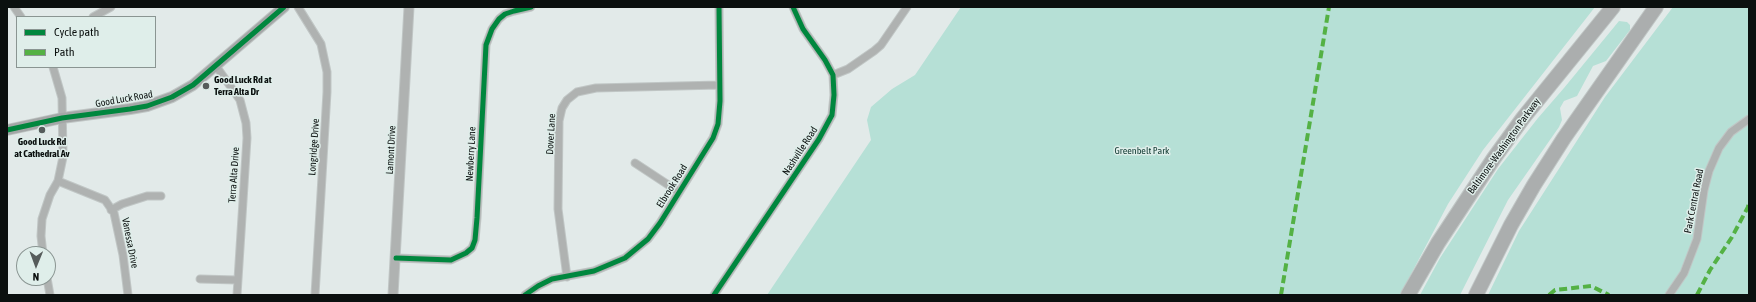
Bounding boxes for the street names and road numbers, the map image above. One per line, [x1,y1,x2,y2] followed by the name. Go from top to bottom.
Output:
[94,88,154,110] street label: Good Luck Road
[1465,96,1543,196] street label: Baltimore-Washington Parkway
[544,113,558,155] street label: Dover Lane
[306,118,322,176] street label: Longridge Drive
[780,124,820,178] street label: Nashville Road
[384,125,398,175] street label: Lamont Drive
[464,126,478,182] street label: Newberry Lane
[226,147,242,203] street label: Terra Alta Drive
[654,162,690,210] street label: Elbrook Road
[1682,168,1706,234] street label: Park Central Road
[119,217,141,269] street label: Vanessa Drive

